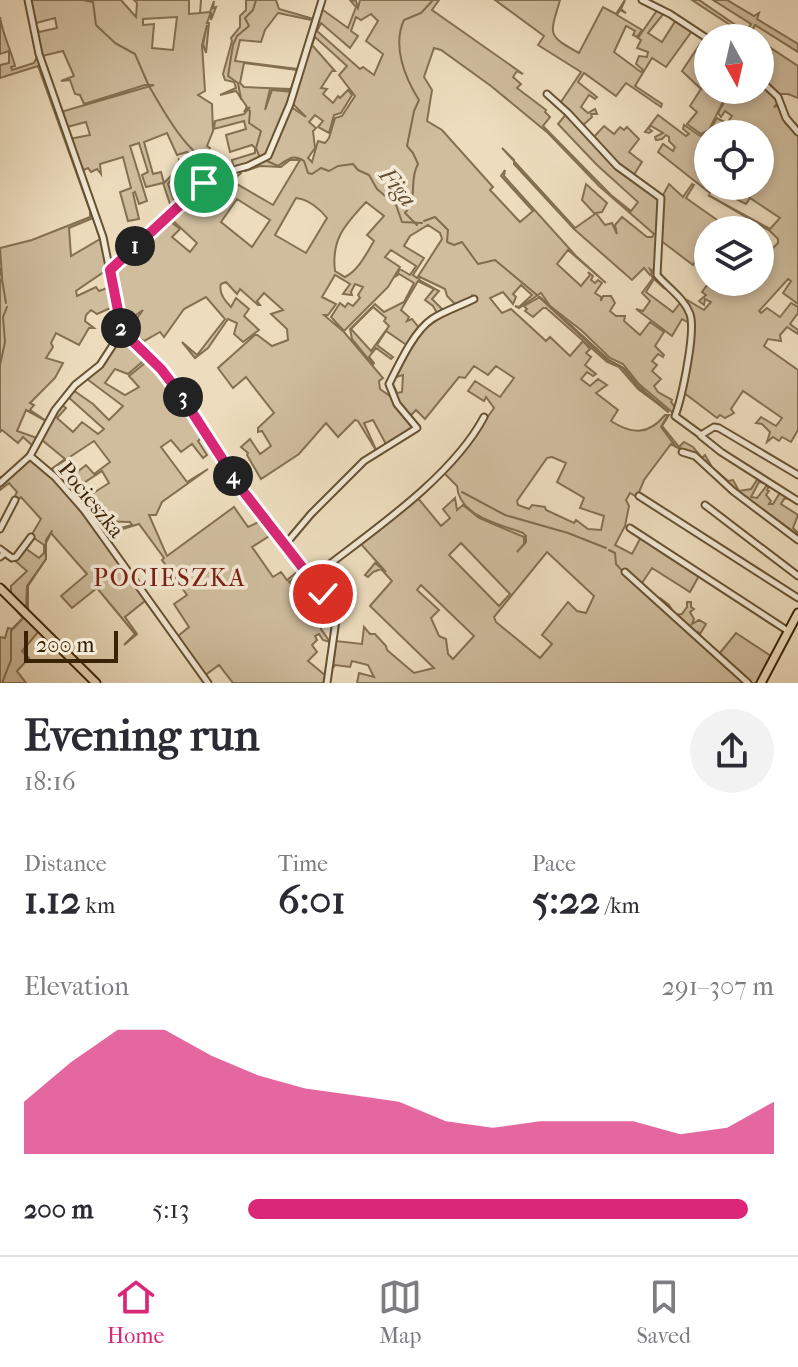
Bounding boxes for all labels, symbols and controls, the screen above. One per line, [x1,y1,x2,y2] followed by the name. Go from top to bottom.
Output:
[694,24,774,104] north arrow
[694,24,774,296] map controls
[694,120,774,200] button: locate
[170,149,238,217] pin
[182,161,226,205] icon: arrive
[373,161,422,212] water label: Figa
[694,216,774,296] button: layers
[115,226,155,266] pin: 1
[131,233,139,259] text: 1
[101,308,141,348] pin: 2
[115,315,127,341] text: 2
[163,377,203,417] pin: 3
[178,384,188,410] text: 3
[213,456,253,496] pin: 4
[53,457,130,544] street label: Pocieszka
[227,463,240,489] text: 4
[289,560,357,628] pin
[93,564,247,592] district label: POCIESZKA
[301,572,345,616] icon: check
[24,627,118,663] scale bar
[36,632,95,658] text: 200 m
[690,709,774,793] button: share
[24,710,259,761] text: Evening run
[24,766,76,797] text: 18:16
[24,851,107,877] text: Distance
[278,851,328,877] text: Time
[532,851,576,877] text: Pace
[24,877,81,923] text: 1.12
[278,877,345,923] text: 6:01
[532,877,600,923] text: 5:22
[81,893,115,919] text: km
[600,893,640,919] text: /km
[24,971,129,1002] text: Elevation
[662,971,774,1002] text: 291–307 m
[24,1194,93,1225] text: 200 m
[152,1194,189,1225] text: 5:13
[107,1275,164,1349] tab: Home
[378,1275,422,1349] tab: Map
[636,1275,691,1349] tab: Saved

